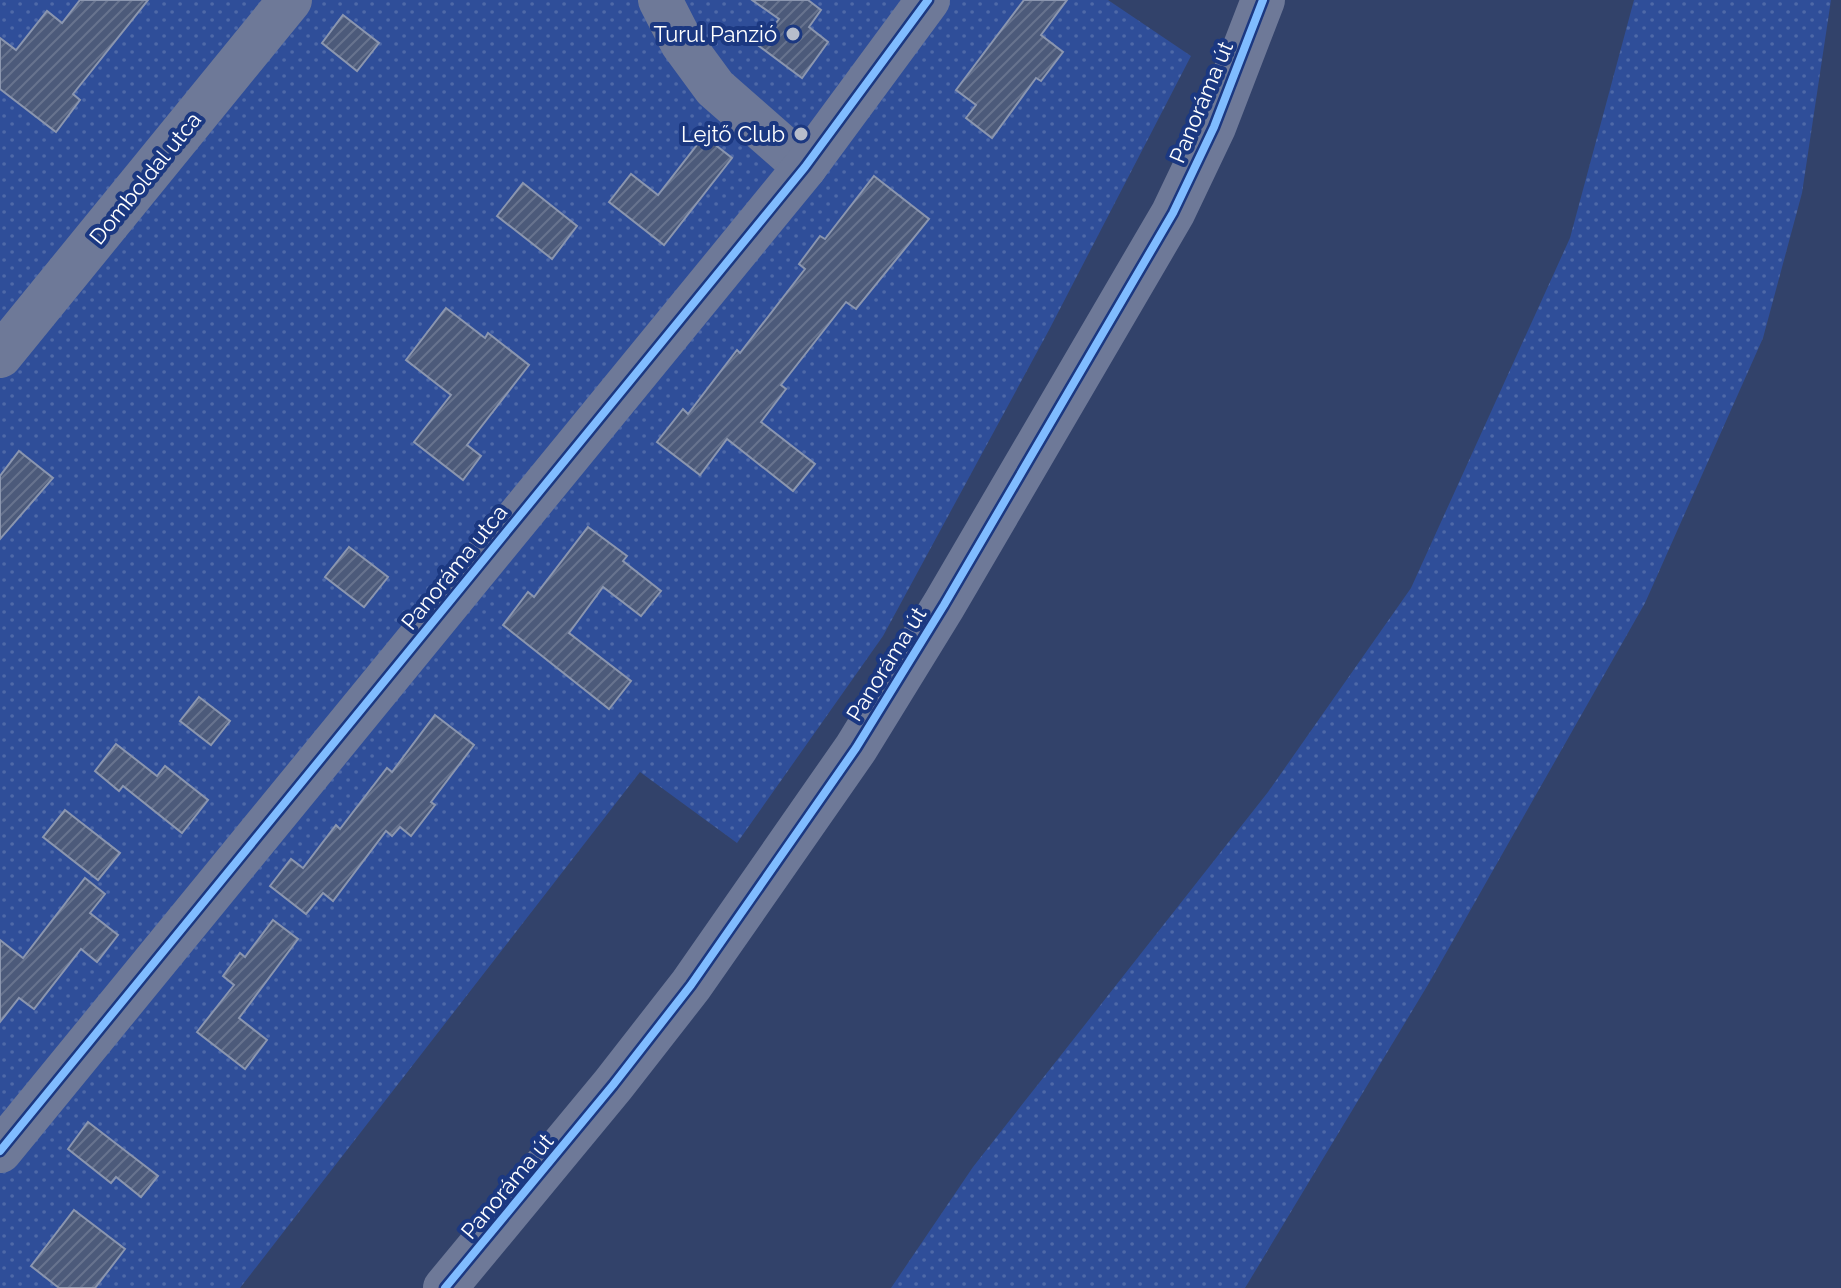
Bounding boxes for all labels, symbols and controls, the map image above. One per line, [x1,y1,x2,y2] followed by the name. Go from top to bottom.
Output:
[654,21,777,47] place label: Turul Panzió
[784,25,802,43] marker: Turul Panzió
[1164,37,1238,167] street label: Panoráma út
[84,107,206,249] street label: Domboldal utca
[681,121,785,147] place label: Lejtő Club
[792,125,810,143] marker: Lejtő Club
[396,499,512,635] street label: Panoráma utca
[841,602,932,726] street label: Panoráma út
[455,1128,559,1244] street label: Panoráma út

